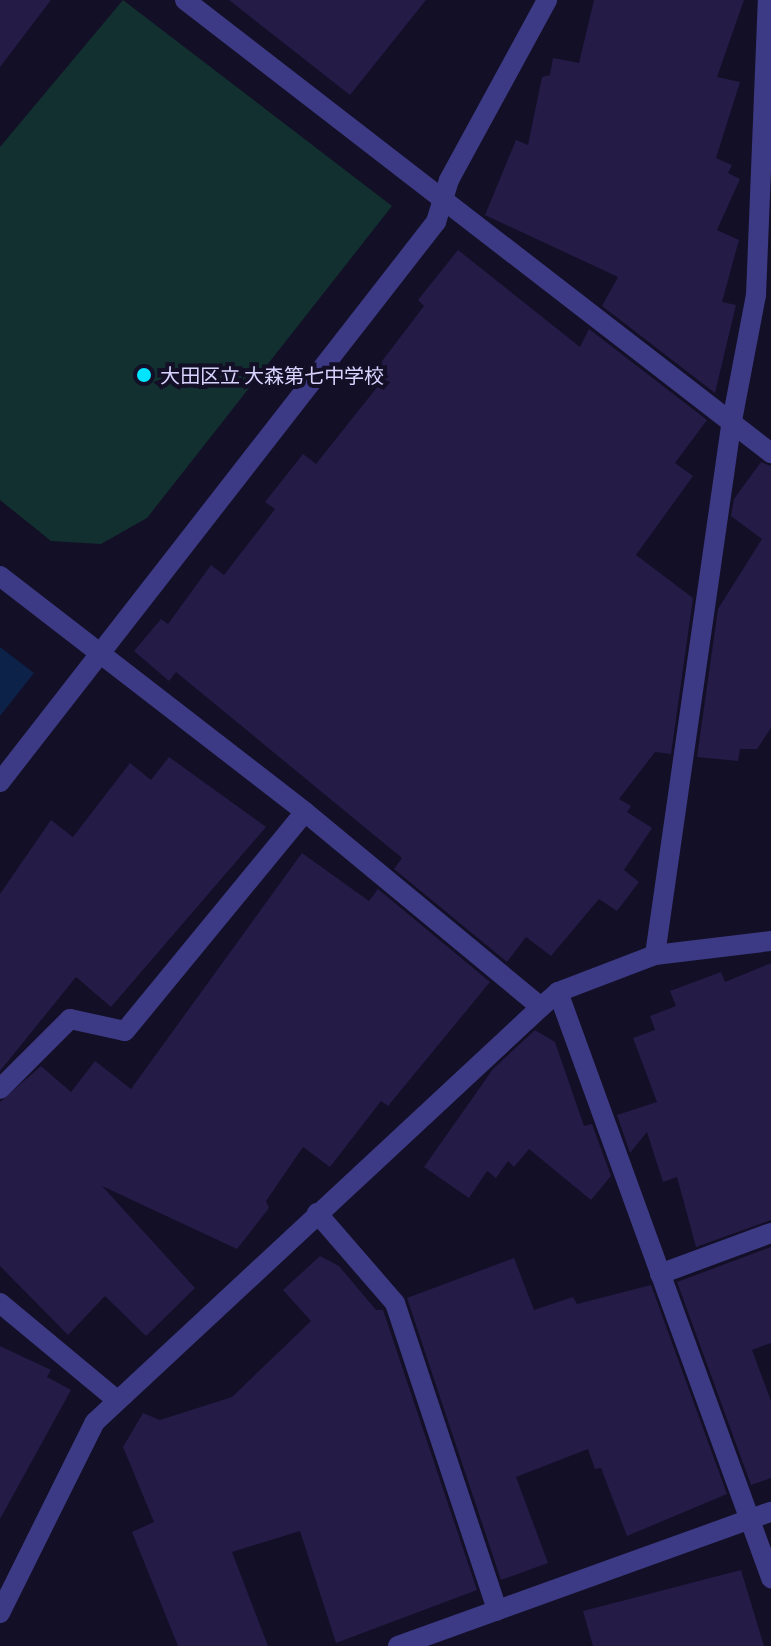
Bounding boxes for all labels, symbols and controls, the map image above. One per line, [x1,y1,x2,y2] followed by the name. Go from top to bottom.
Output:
[160,363,384,387] place label: 大田区立 大森第七中学校
[135,366,153,384] marker: 大田区立 大森第七中学校

